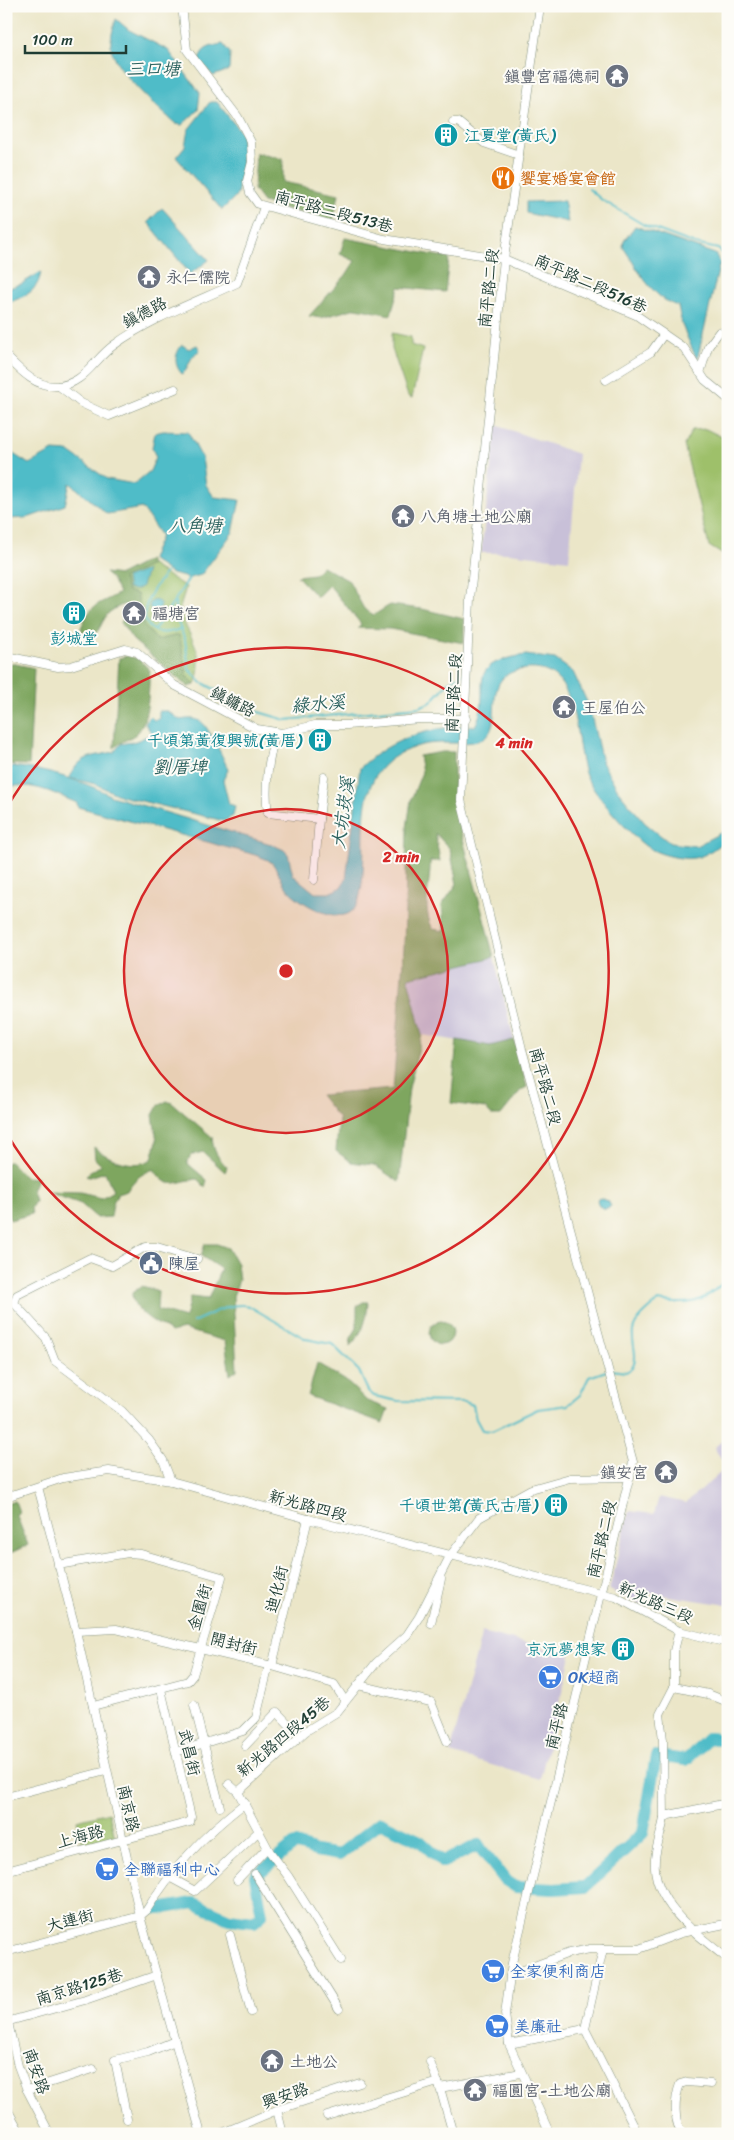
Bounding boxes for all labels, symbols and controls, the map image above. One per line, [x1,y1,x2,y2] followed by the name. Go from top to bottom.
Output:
[25,22,126,54] scale bar
[32,27,73,53] text: 100 m
[126,53,182,85] water label: 三口塘
[504,62,600,91] place label: 鎮豐宮福德祠
[604,63,630,89] temple icon: 鎮豐宮福德祠
[464,121,557,150] place label: 江夏堂(黃氏)
[433,122,459,148] building icon: 江夏堂(黃氏)
[520,164,616,193] place label: 饗宴婚宴會館
[490,165,516,191] restaurant icon: 饗宴婚宴會館
[271,182,396,241] street label: 南平路二段513巷
[529,245,652,321] street label: 南平路二段516巷
[470,247,507,329] street label: 南平路二段
[166,263,230,292] place label: 永仁儒院
[136,264,162,290] temple icon: 永仁儒院
[116,288,172,337] street label: 鎮德路
[420,502,532,531] place label: 八角塘土地公廟
[390,503,416,529] temple icon: 八角塘土地公廟
[168,510,224,542] water label: 八角塘
[152,599,200,628] place label: 福塘宮
[61,600,87,626] building icon: 彭城堂
[121,600,147,626] temple icon: 福塘宮
[50,624,98,653] place label: 彭城堂
[437,652,470,734] street label: 南平路二段
[205,678,261,725] street label: 鎮鏞路
[290,686,347,722] water label: 綠水溪
[582,693,646,722] place label: 王屋伯公
[551,694,577,720] temple icon: 王屋伯公
[147,726,303,755] place label: 千頃第黃復興號(黃厝)
[307,727,333,753] building icon: 千頃第黃復興號(黃厝)
[494,730,533,756] text: 4 min
[153,751,209,783] water label: 劉厝埤
[322,774,364,851] water label: 大坑崁溪
[382,844,420,870] text: 2 min
[277,962,295,980] centre of rings
[521,1044,570,1129] street label: 南平路二段
[168,1249,200,1278] place label: 陳屋
[138,1250,164,1276] public building icon: 陳屋
[600,1458,648,1487] place label: 鎮安宮
[653,1459,679,1485] temple icon: 鎮安宮
[265,1481,350,1530] street label: 新光路四段
[399,1491,539,1520] place label: 千頃世第(黃氏古厝)
[543,1492,569,1518] building icon: 千頃世第(黃氏古厝)
[578,1497,625,1581] street label: 南平路二段
[257,1562,296,1616] street label: 迪化街
[613,1573,698,1632] street label: 新光路三段
[179,1580,220,1634] street label: 金園街
[207,1624,261,1663] street label: 開封街
[526,1635,606,1664] place label: 京沅夢想家
[610,1636,636,1662] building icon: 京沅夢想家
[568,1663,620,1692] place label: OK超商
[537,1664,563,1690] supermarket icon: OK超商
[230,1688,337,1785] street label: 新光路四段45巷
[537,1699,576,1753] street label: 南平路
[170,1725,209,1779] street label: 武昌街
[109,1781,148,1835] street label: 南京路
[53,1816,107,1857] street label: 上海路
[124,1855,220,1884] place label: 全聯福利中心
[94,1856,120,1882] supermarket icon: 全聯福利中心
[43,1900,97,1941] street label: 大連街
[510,1957,606,1986] place label: 全家便利商店
[480,1958,506,1984] supermarket icon: 全家便利商店
[32,1959,126,2013] street label: 南京路125巷
[514,2012,562,2041] place label: 美廉社
[484,2013,510,2039] supermarket icon: 美廉社
[15,2044,58,2099] street label: 南安路
[290,2047,338,2076] place label: 土地公
[259,2048,285,2074] temple icon: 土地公
[258,2074,313,2117] street label: 興安路
[492,2076,611,2105] place label: 福圓宮-土地公廟
[462,2077,488,2103] temple icon: 福圓宮-土地公廟

